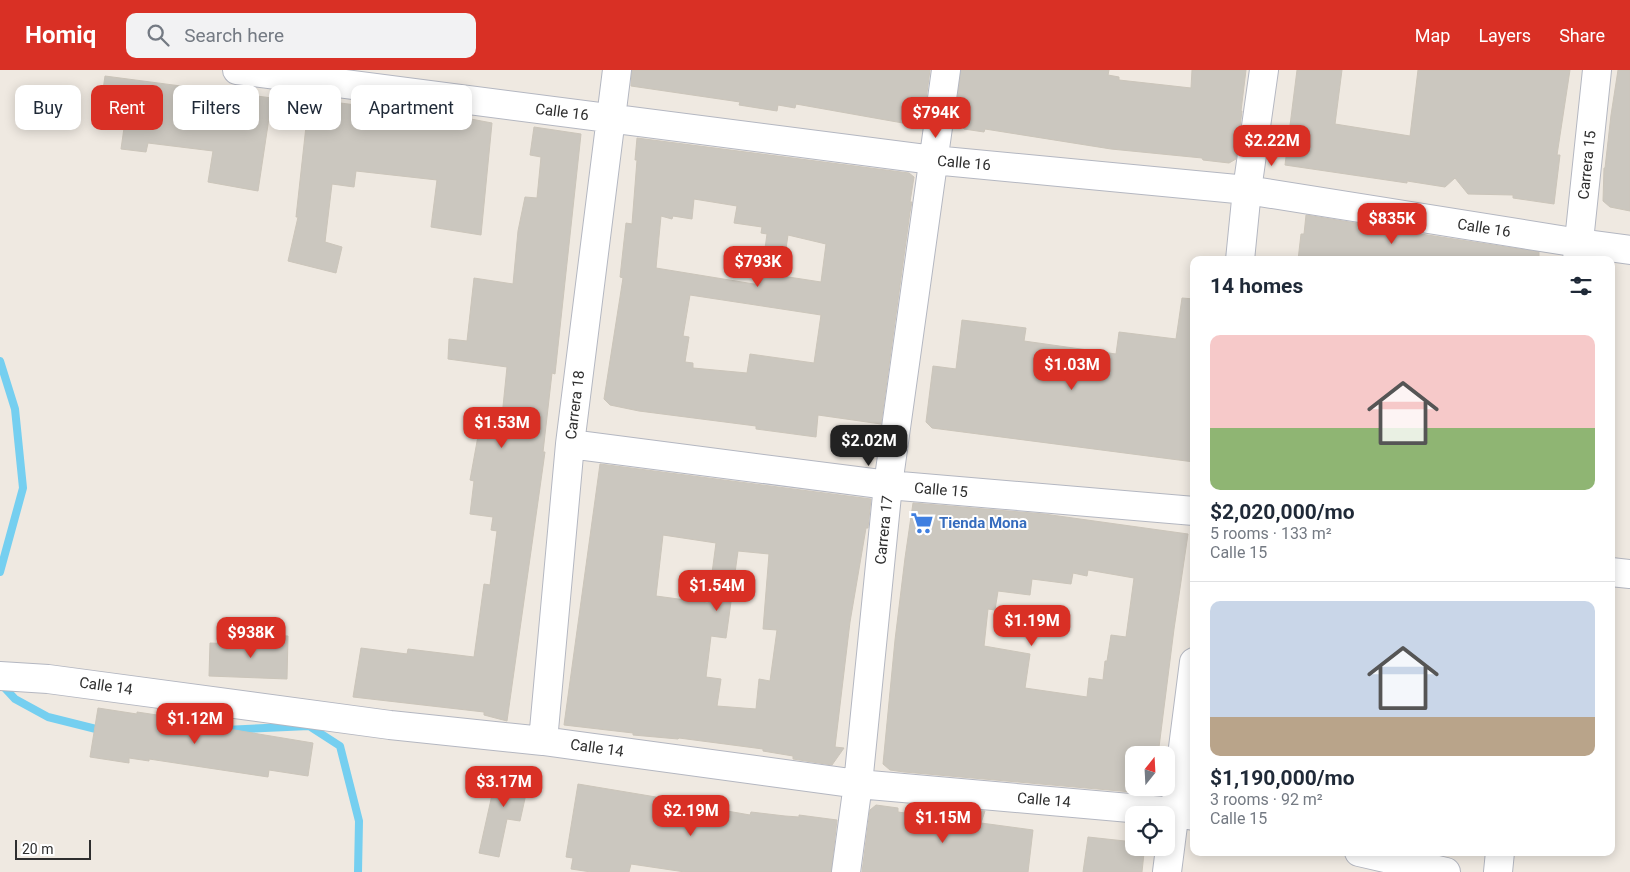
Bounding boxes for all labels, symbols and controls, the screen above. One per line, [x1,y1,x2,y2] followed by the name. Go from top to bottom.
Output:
[126,13,476,58] search box
[25,21,96,49] text: Homiq
[144,21,172,49] icon: search
[184,24,284,47] text: Search here
[1415,25,1450,46] text: Map
[1478,25,1531,46] text: Layers
[1559,25,1605,46] text: Share
[15,85,81,130] chip: Buy
[91,85,163,130] chip: Rent
[173,85,259,130] chip: Filters
[269,85,341,130] chip: New
[351,85,472,130] chip: Apartment
[901,97,971,139] pin: $794K
[534,100,590,124] street label: Calle 16
[913,103,959,122] text: $794K
[1231,124,1313,167] pin: $2.22M
[1574,130,1600,200] street label: Carrera 15
[1244,131,1300,150] text: $2.22M
[936,152,992,174] street label: Calle 16
[1357,202,1427,245] pin: $835K
[1369,209,1415,228] text: $835K
[1456,215,1512,241] street label: Calle 16
[723,246,793,288] pin: $793K
[735,252,781,271] text: $793K
[1567,272,1595,300] icon: filters
[1210,274,1303,298] text: 14 homes
[1031,348,1113,391] pin: $1.03M
[1044,355,1100,374] text: $1.03M
[1358,368,1448,458] icon: home
[562,369,588,441] street label: Carrera 18
[461,406,543,449] pin: $1.53M
[474,413,530,432] text: $1.53M
[828,424,910,467] pin: $2.02M
[841,431,897,450] text: $2.02M
[913,479,969,501] street label: Calle 15
[871,495,897,565] street label: Carrera 17
[1210,500,1355,524] text: $2,020,000/mo
[909,510,935,536] supermarket icon: Tienda Mona
[939,514,1027,532] place label: Tienda Mona
[1210,524,1332,543] text: 5 rooms · 133 m²
[1210,543,1267,562] text: Calle 15
[676,570,758,612] pin: $1.54M
[689,576,745,595] text: $1.54M
[991,604,1073,647] pin: $1.19M
[1004,611,1060,630] text: $1.19M
[216,616,286,659] pin: $938K
[228,623,274,642] text: $938K
[1358,633,1448,723] icon: home
[78,673,134,699] street label: Calle 14
[154,702,236,745] pin: $1.12M
[167,709,223,728] text: $1.12M
[569,735,625,761] street label: Calle 14
[1125,746,1175,796] north arrow
[1125,746,1175,856] map controls
[463,766,545,808] pin: $3.17M
[1210,766,1355,790] text: $1,190,000/mo
[476,772,532,791] text: $3.17M
[1016,789,1072,811] street label: Calle 14
[1210,790,1323,809] text: 3 rooms · 92 m²
[650,794,732,837] pin: $2.19M
[663,801,719,820] text: $2.19M
[902,802,984,844] pin: $1.15M
[1125,806,1175,856] button: locate
[915,808,971,827] text: $1.15M
[1210,809,1267,828] text: Calle 15
[15,837,91,860] scale bar
[22,841,54,857] text: 20 m

